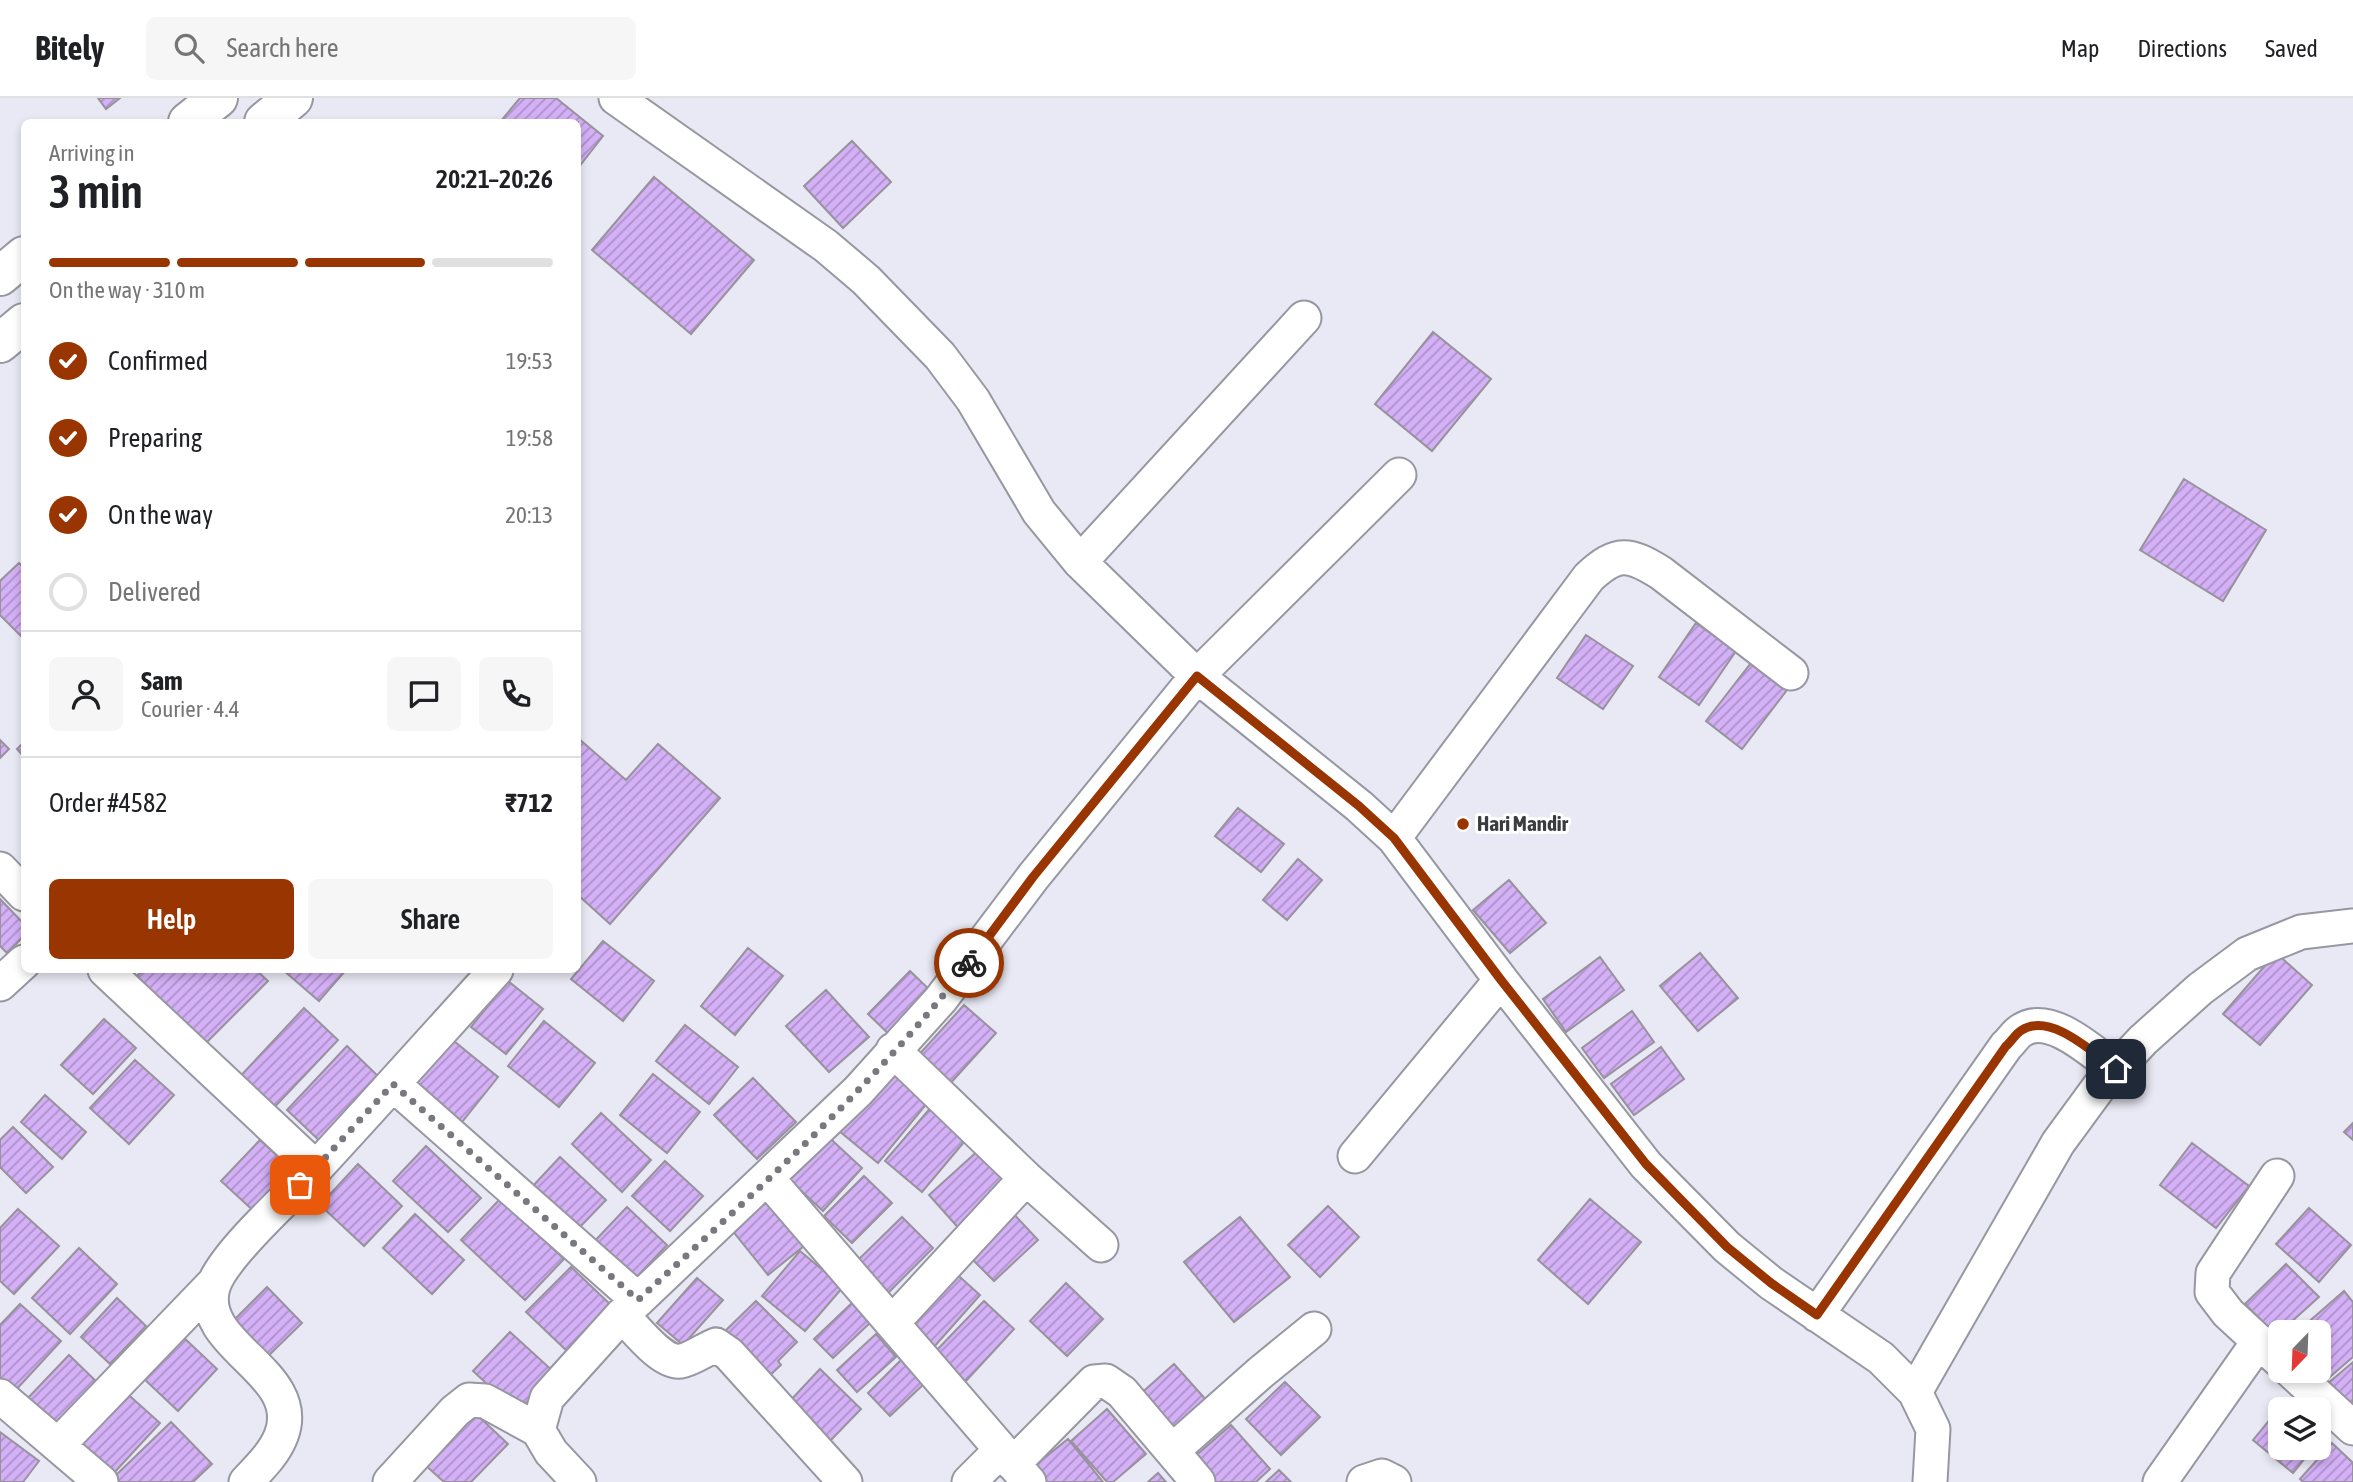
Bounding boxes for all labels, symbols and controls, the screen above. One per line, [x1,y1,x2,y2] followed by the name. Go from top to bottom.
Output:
[146,17,636,80] search box
[35,29,104,67] text: Bitely
[170,29,208,67] icon: search
[226,33,339,63] text: Search here
[2061,35,2099,62] text: Map
[2137,35,2227,62] text: Directions
[2265,35,2318,62] text: Saved
[49,140,135,166] text: Arriving in
[436,164,553,194] text: 20:21–20:26
[49,165,143,218] text: 3 min
[49,277,205,303] text: On the way · 310 m
[49,342,87,380] icon: check
[108,346,208,376] text: Confirmed
[506,348,553,374] text: 19:53
[49,419,87,457] icon: check
[108,423,202,453] text: Preparing
[506,425,553,451] text: 19:58
[49,496,87,534] icon: check
[108,500,213,530] text: On the way
[505,502,553,528] text: 20:13
[108,577,201,607] text: Delivered
[49,657,123,731] button: person
[387,657,461,731] button: chat
[479,657,553,731] button: phone
[141,666,183,696] text: Sam
[141,696,240,722] text: Courier · 4.4
[49,788,168,818] text: Order #4582
[505,788,553,818] text: ₹712
[1477,811,1569,835] place label: Hari Mandir
[1455,816,1471,832] marker: Hari Mandir
[49,879,294,959] button: Help
[308,879,553,959] button: Share
[934,928,1004,998] courier
[950,944,988,982] icon: bike
[2086,1039,2146,1099] pin
[2097,1050,2135,1088] icon: home
[270,1155,330,1215] pin
[281,1166,319,1204] icon: bag
[2268,1320,2331,1382] north arrow
[2268,1320,2331,1460] map controls
[2268,1397,2331,1460] button: layers

